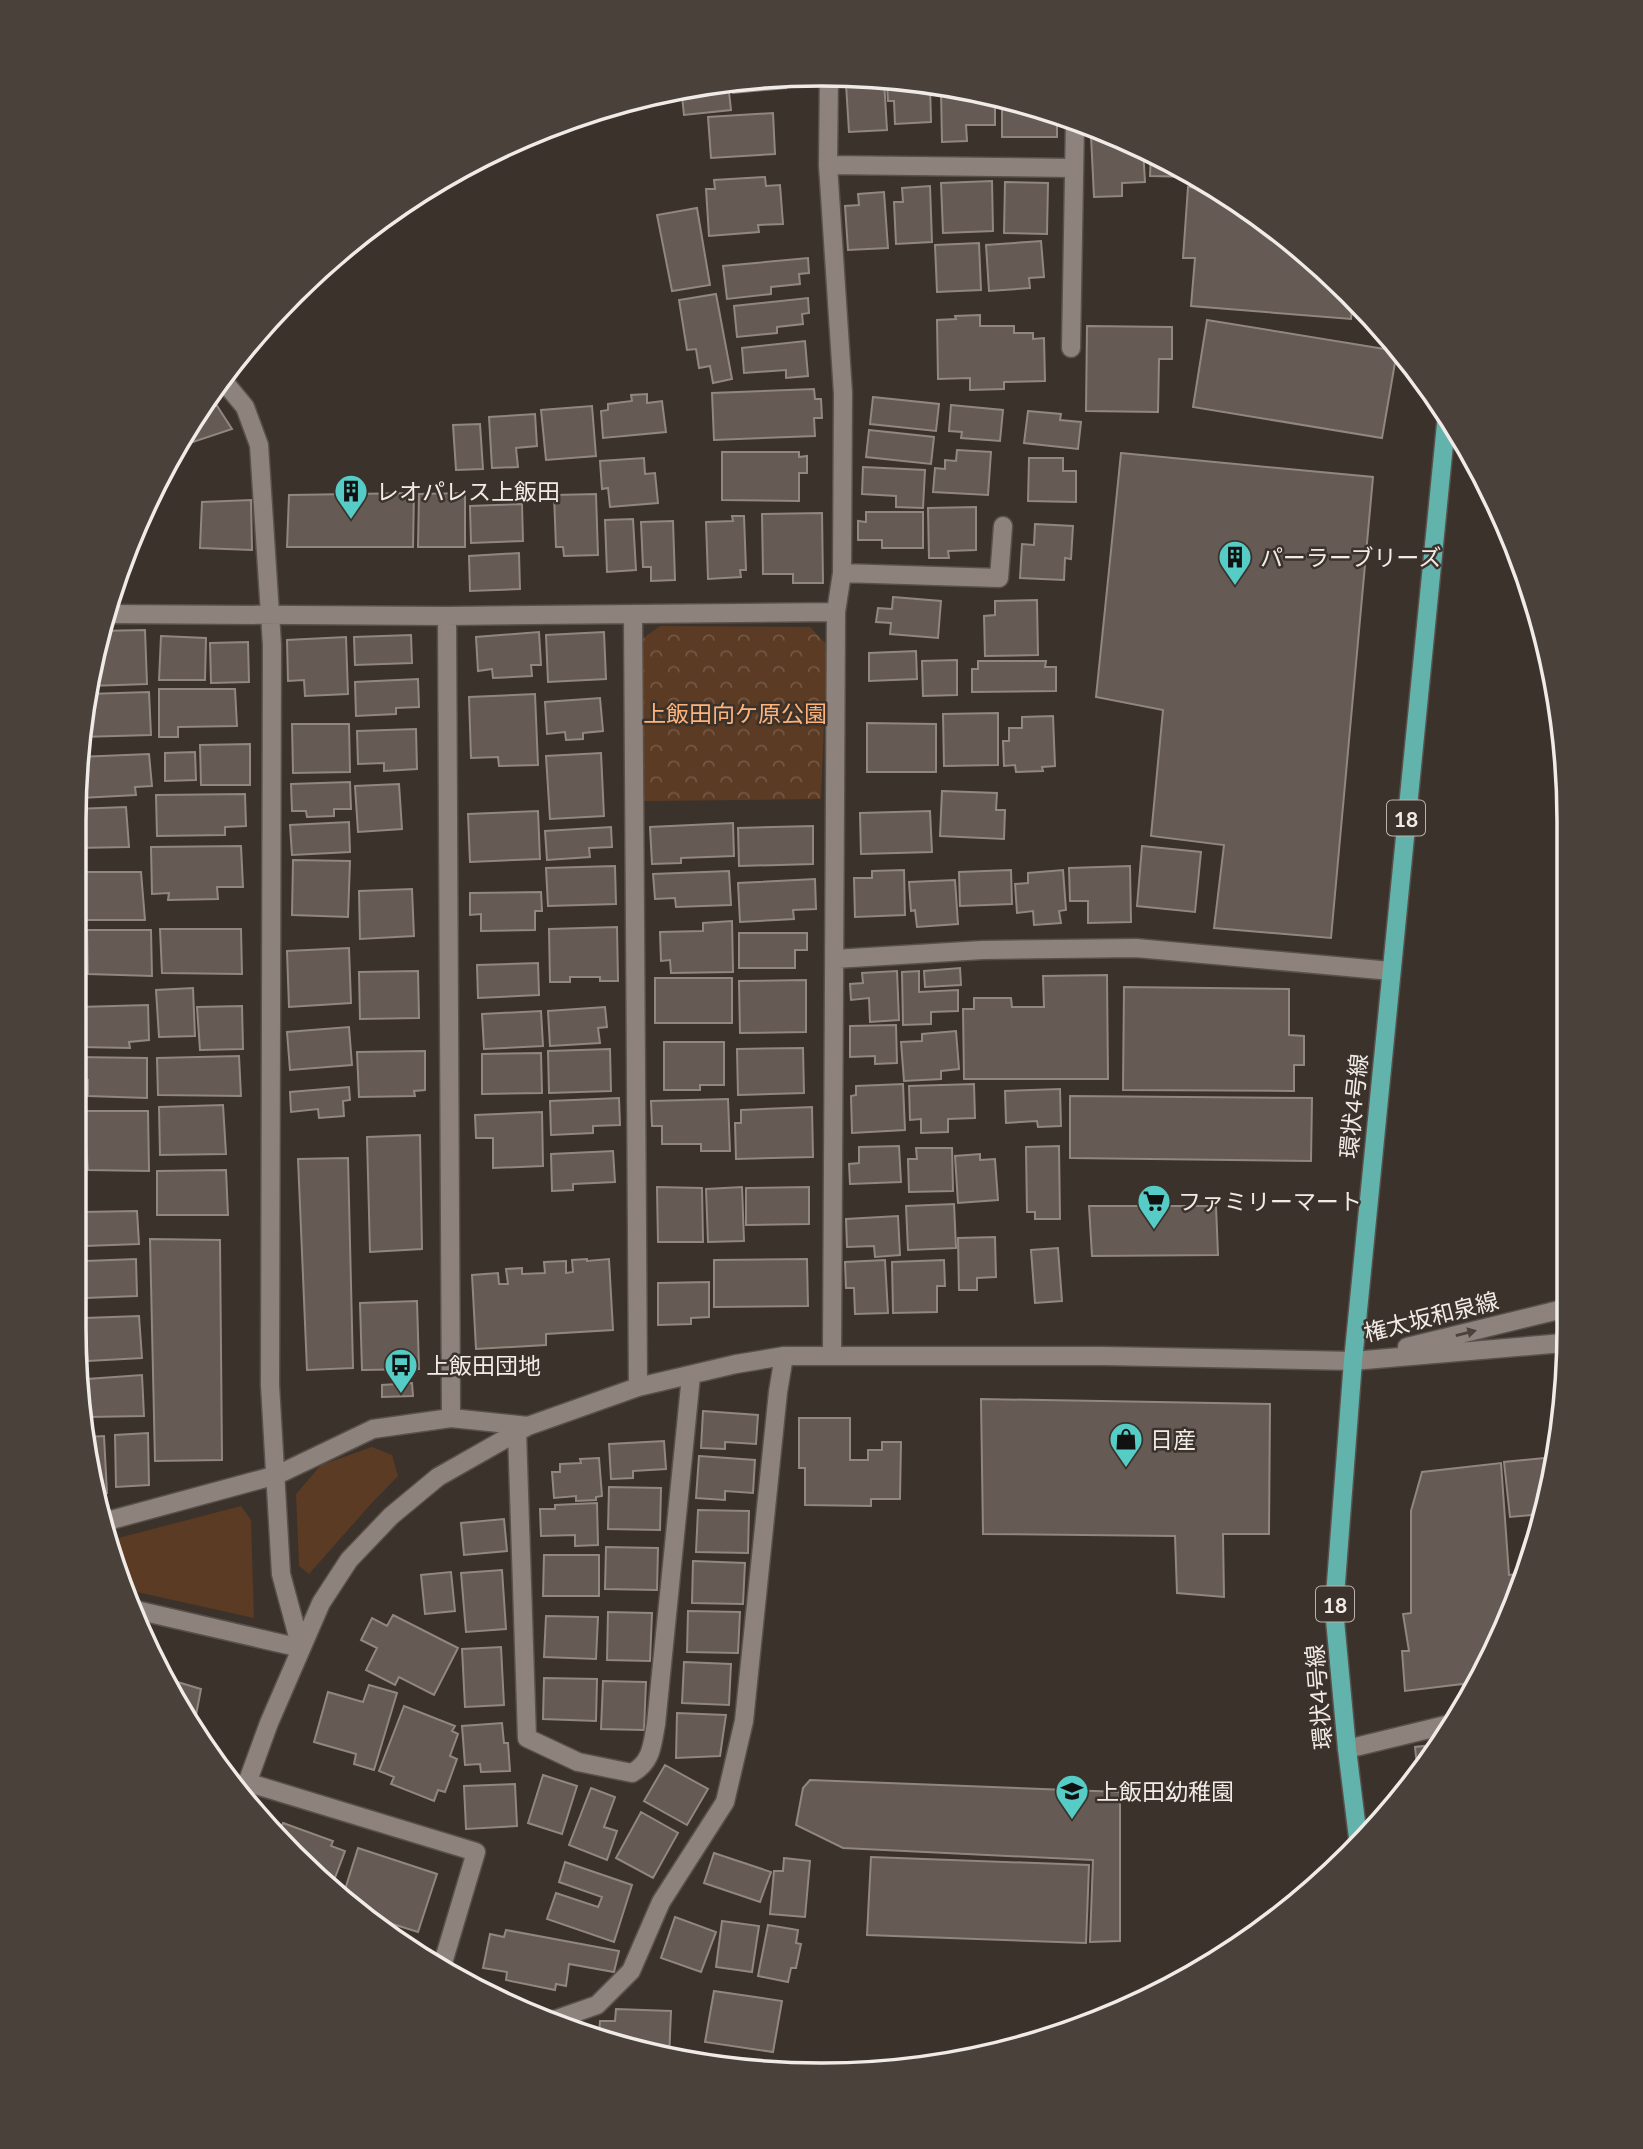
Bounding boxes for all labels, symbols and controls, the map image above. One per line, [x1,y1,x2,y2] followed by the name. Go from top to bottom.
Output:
[332,472,370,521] building icon: レオパレス上飯田
[376,477,560,505] place label: レオパレス上飯田
[1216,538,1254,587] building icon: パーラーブリーズ
[1260,543,1441,571] place label: パーラーブリーズ
[643,699,827,727] park label: 上飯田向ケ原公園
[1387,800,1425,836] road number: 18
[1334,1052,1372,1160] street label: 環状4号線
[1135,1182,1173,1231] supermarket icon: ファミリーマート
[1178,1187,1362,1215] place label: ファミリーマート
[1361,1286,1501,1346] street label: 権太坂和泉線
[1456,1327,1478,1338] one-way arrow
[382,1346,420,1395] bus stop icon: 上飯田団地
[426,1351,541,1379] place label: 上飯田団地
[1107,1420,1145,1469] shop icon: 日産
[1150,1425,1196,1453] place label: 日産
[1316,1586,1354,1622] road number: 18
[1299,1643,1337,1751] street label: 環状4号線
[1053,1772,1091,1821] school or university icon: 上飯田幼稚園
[1096,1777,1234,1805] place label: 上飯田幼稚園

